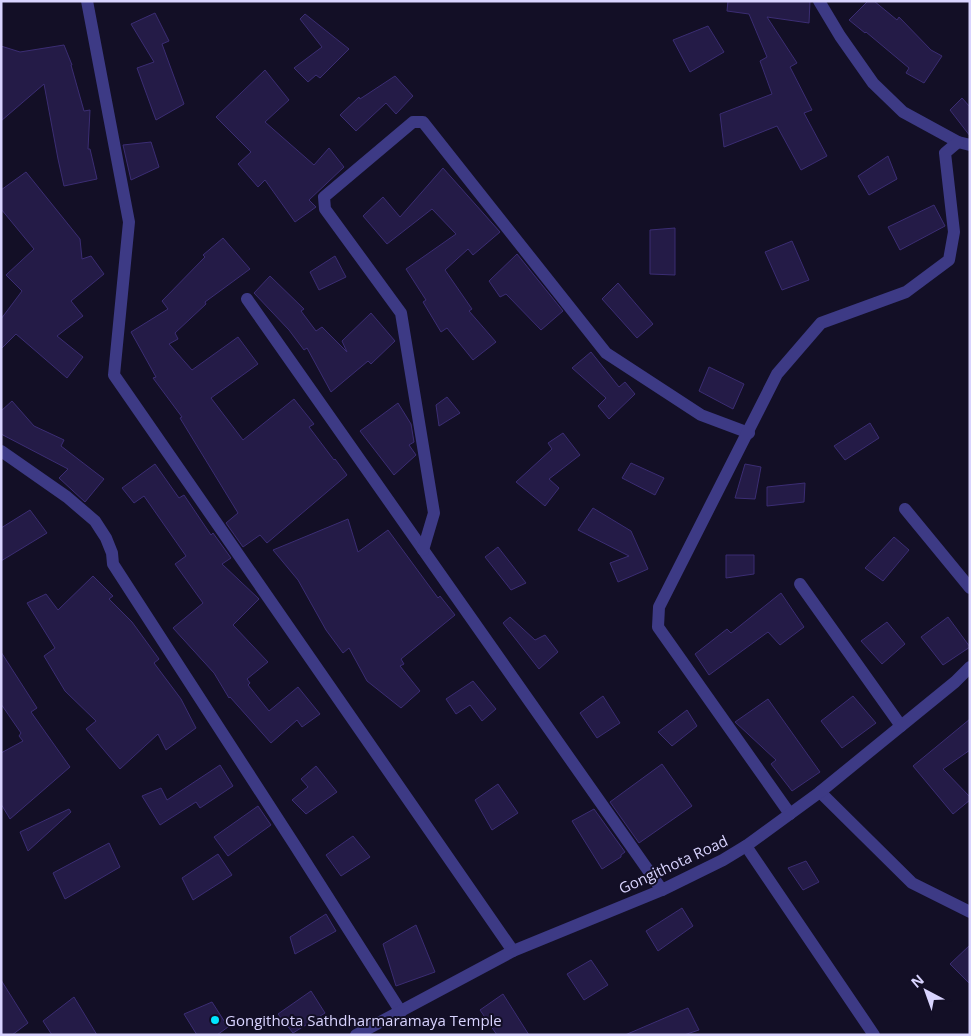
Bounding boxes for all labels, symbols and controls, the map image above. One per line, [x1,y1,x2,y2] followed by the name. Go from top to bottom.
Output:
[615,830,731,898] street label: Gongithota Road
[901,966,951,1016] north arrow
[907,970,928,992] text: N
[225,1010,502,1030] place label: Gongithota Sathdharmaramaya Temple
[209,1014,221,1026] marker: Gongithota Sathdharmaramaya Temple

